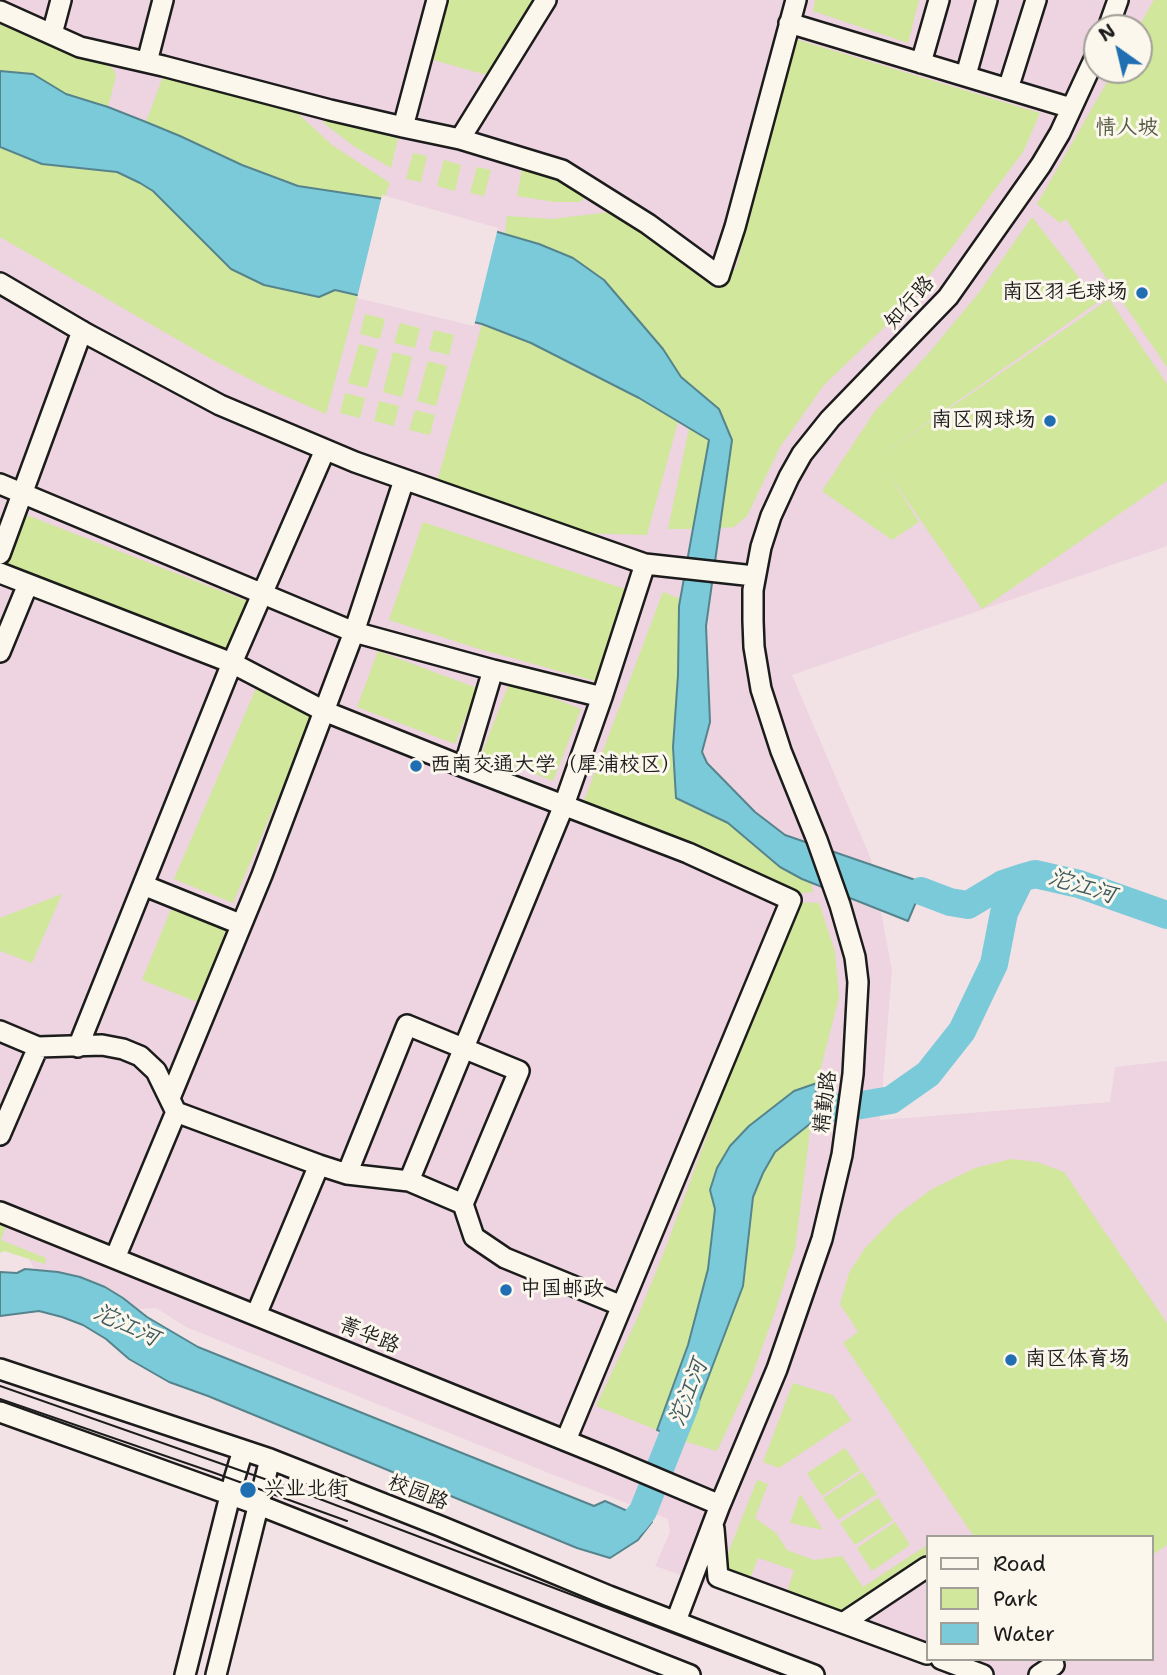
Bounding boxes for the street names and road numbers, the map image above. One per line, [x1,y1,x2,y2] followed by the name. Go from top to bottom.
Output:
[880,271,940,335] street label: 知行路
[810,1069,842,1135] street label: 精勤路
[335,1313,403,1359] street label: 菁华路
[384,1470,452,1516] street label: 校园路

